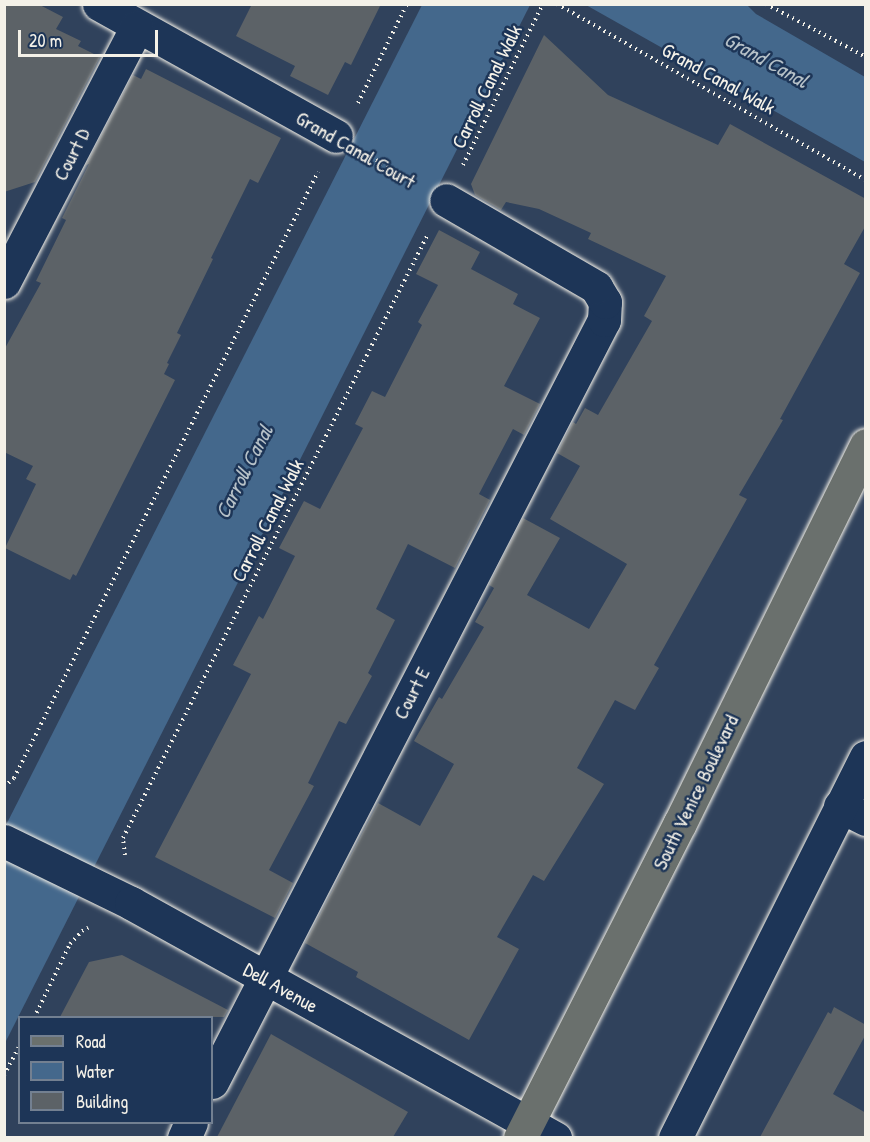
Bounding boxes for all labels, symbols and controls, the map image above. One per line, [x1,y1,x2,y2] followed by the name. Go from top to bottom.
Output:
[21,18,160,56] scale bar
[446,20,526,152] street label: Carroll Canal Walk
[720,27,812,93] water label: Grand Canal
[29,28,62,53] text: 20 m
[658,37,780,119] street label: Grand Canal Walk
[292,105,420,193] street label: Grand Canal Court
[48,124,94,184] street label: Court D
[210,421,278,523] water label: Carroll Canal
[226,454,308,586] street label: Carroll Canal Walk
[388,663,434,723] street label: Court E
[647,711,743,873] street label: South Venice Boulevard
[240,957,322,1017] street label: Dell Avenue
[18,1016,213,1124] legend
[76,1029,106,1054] text: Road
[76,1059,114,1084] text: Water
[76,1089,128,1114] text: Building

